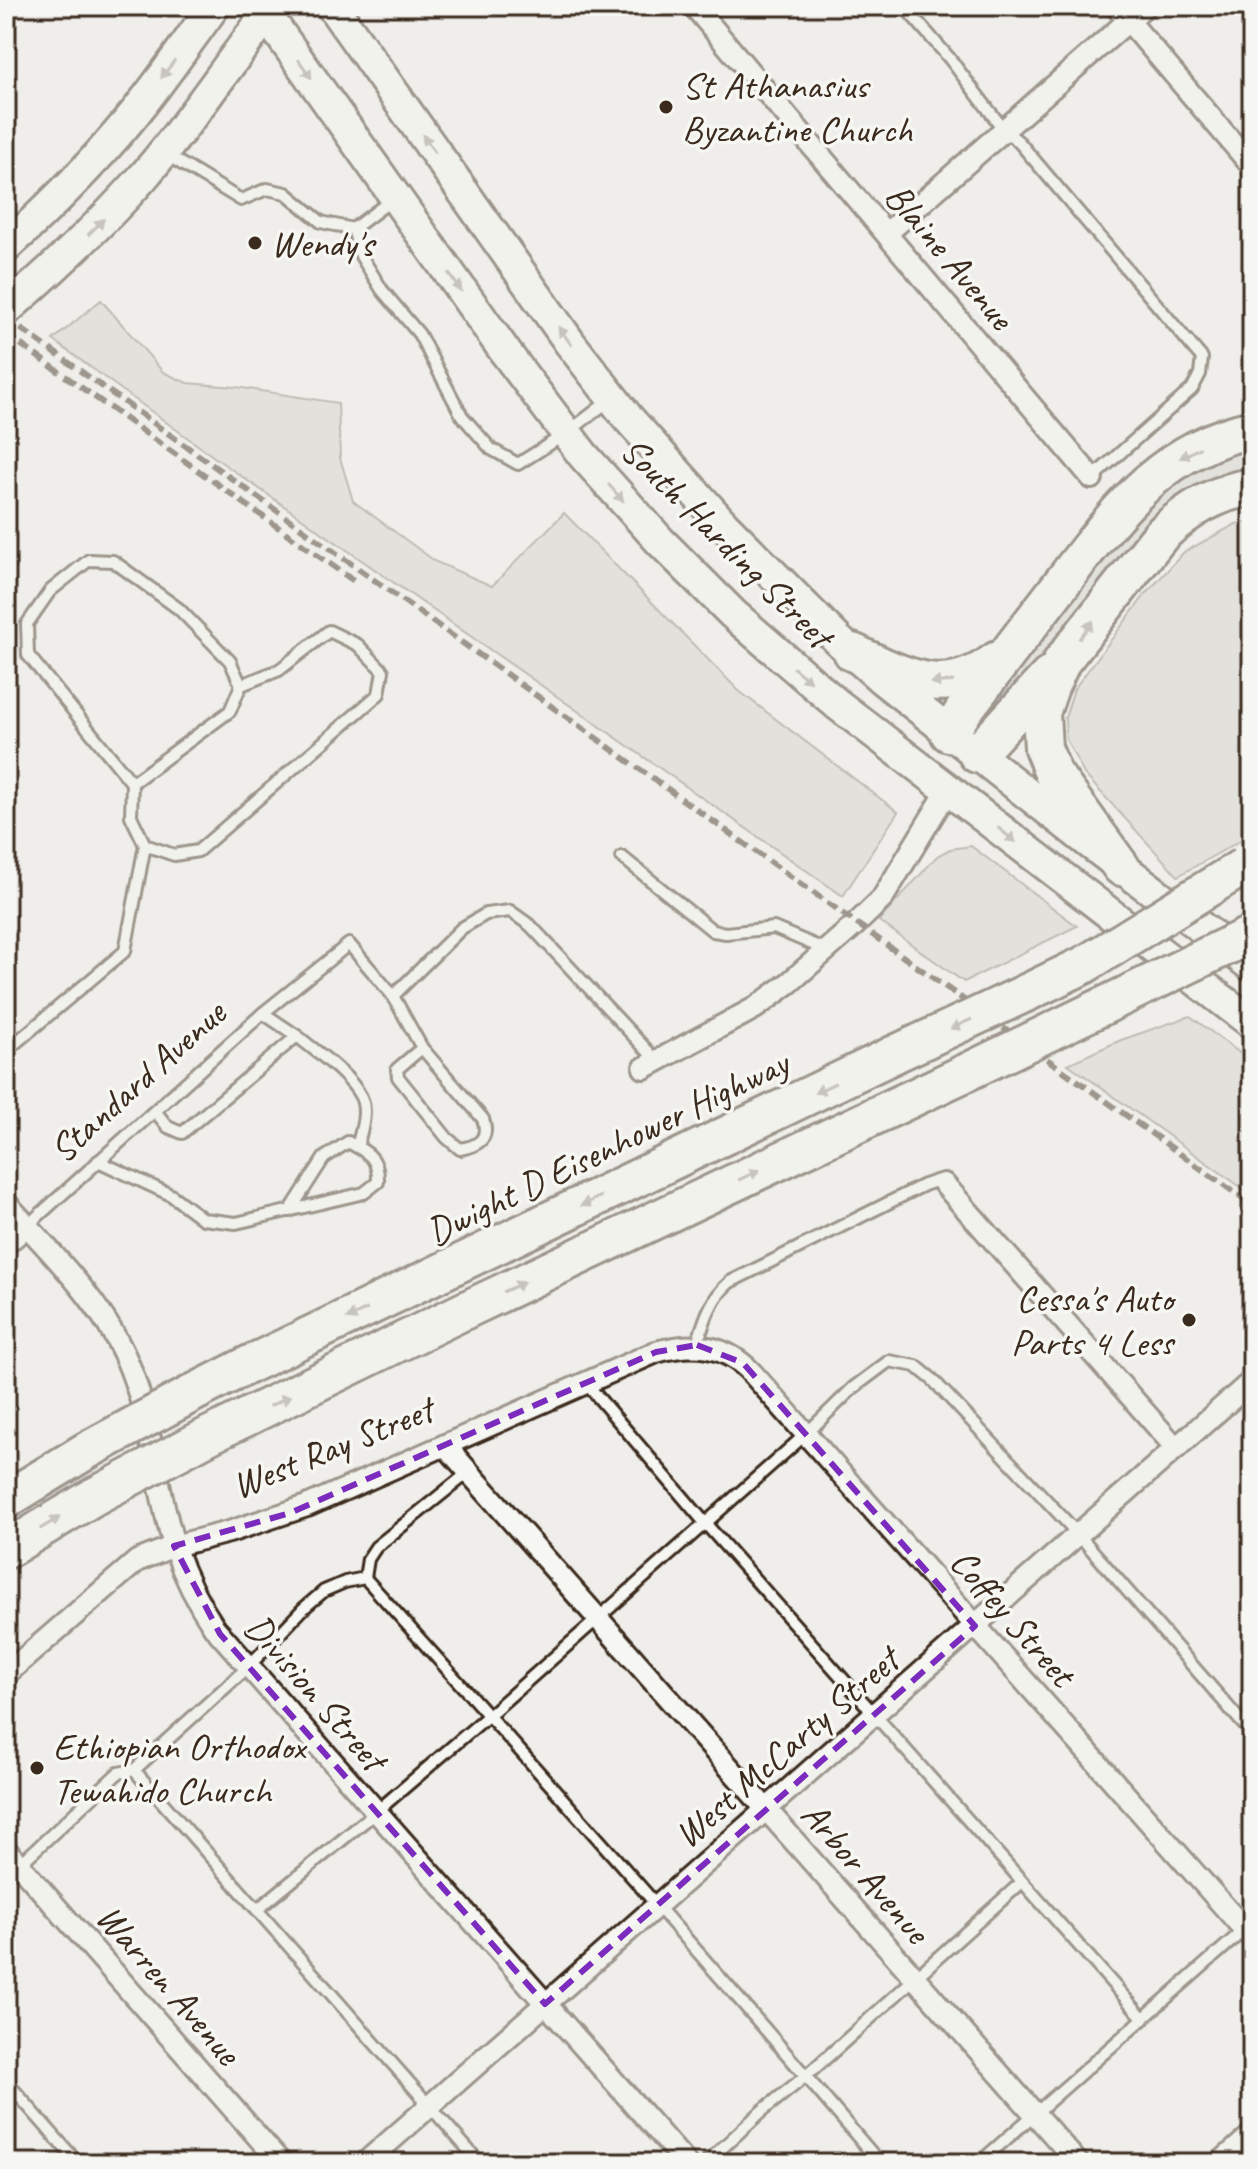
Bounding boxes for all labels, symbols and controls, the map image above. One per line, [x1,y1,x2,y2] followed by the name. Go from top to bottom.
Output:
[161,59,177,80] one-way arrow
[297,59,312,80] one-way arrow
[682,62,913,153] place label: St Athanasius Byzantine Church
[657,98,675,116] marker: St Athanasius Byzantine Church
[422,134,437,155] one-way arrow
[875,174,1026,341] street label: Blaine Avenue
[87,218,105,237] one-way arrow
[271,220,378,267] place label: Wendy's
[246,234,264,252] marker: Wendy's
[447,271,462,292] one-way arrow
[557,325,573,346] one-way arrow
[611,427,846,662] street label: South Harding Street
[1178,446,1201,459] one-way arrow
[607,484,625,503] one-way arrow
[1078,619,1094,640] one-way arrow
[792,666,812,683] one-way arrow
[929,676,954,689] one-way arrow
[997,826,1017,842] one-way arrow
[40,988,237,1173] street label: Standard Avenue
[949,1017,973,1031] one-way arrow
[419,1038,798,1255] street label: Dwight D Eisenhower Highway
[813,1081,837,1095] one-way arrow
[737,1168,760,1182] one-way arrow
[579,1194,602,1208] one-way arrow
[1011,1275,1177,1366] place label: Cessa's Auto Parts 4 Less
[502,1280,526,1294] one-way arrow
[345,1307,368,1321] one-way arrow
[1180,1311,1198,1329] marker: Cessa's Auto Parts 4 Less
[225,1384,444,1509] street label: West Ray Street
[268,1394,292,1408] one-way arrow
[39,1516,61,1530] one-way arrow
[940,1539,1087,1698] street label: Coffey Street
[235,1604,400,1784] street label: Division Street
[664,1633,912,1858] street label: West McCarty Street
[53,1723,308,1814] place label: Ethiopian Orthodox Tewahido Church
[28,1759,46,1777] marker: Ethiopian Orthodox Tewahido Church
[791,1792,942,1955] street label: Arbor Avenue
[86,1894,253,2076] street label: Warren Avenue

